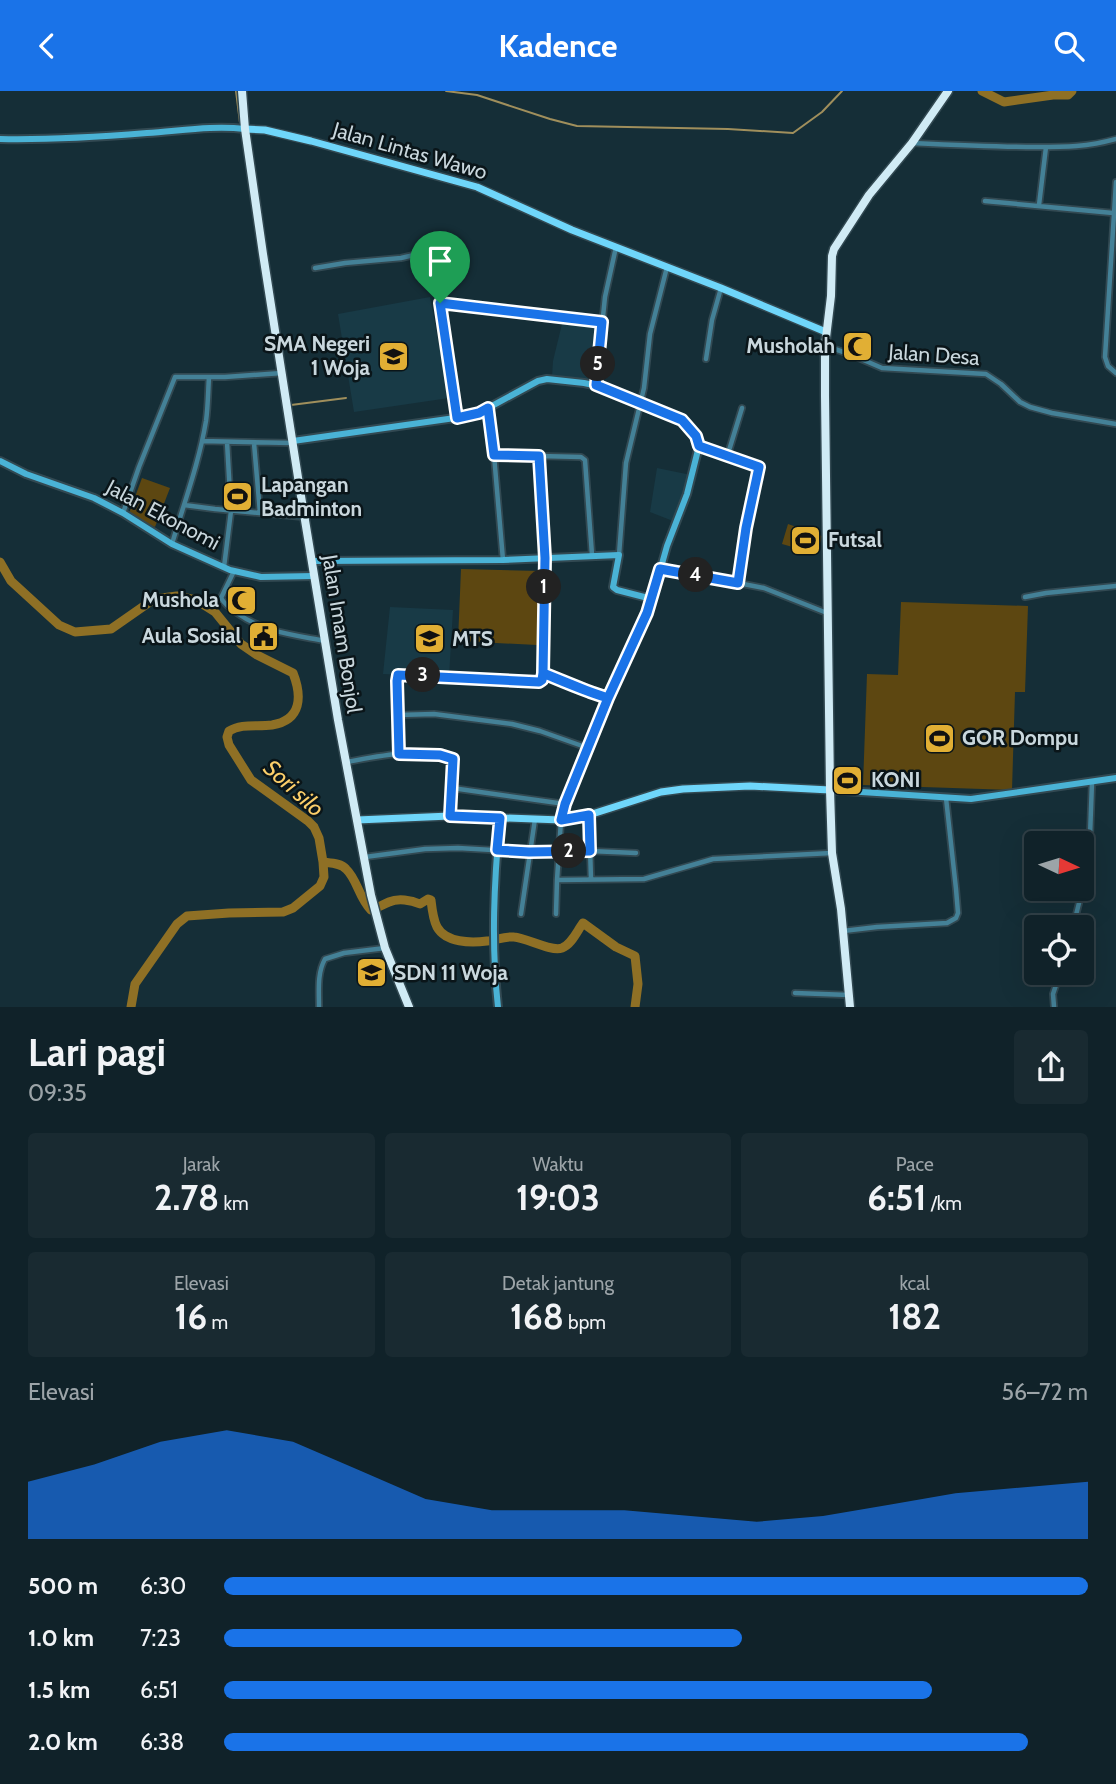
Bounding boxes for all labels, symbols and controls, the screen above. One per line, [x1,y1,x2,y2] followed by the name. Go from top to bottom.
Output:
[498,26,618,65] text: Kadence
[28,27,66,65] icon: back
[1050,27,1088,65] icon: search
[329,116,490,184] street label: Jalan Lintas Wawo
[410,231,470,303] pin
[421,242,459,280] icon: arrive
[841,329,875,363] mosque icon: Musholah
[264,331,371,380] place label: SMA Negeri 1 Woja
[746,333,835,358] place label: Musholah
[376,339,410,373] school or university icon: SMA Negeri 1 Woja
[887,339,980,370] street label: Jalan Desa
[580,347,616,381] pin: 5
[592,352,603,375] text: 5
[261,472,362,521] place label: Lapangan Badminton
[101,474,224,555] street label: Jalan Ekonomi
[221,480,255,514] sports icon: Lapangan Badminton
[788,523,822,557] sports icon: Futsal
[828,527,883,552] place label: Futsal
[316,552,367,715] street label: Jalan Imam Bonjol
[678,557,714,593] pin: 4
[690,563,701,586] text: 4
[526,569,562,605] pin: 1
[540,575,547,598] text: 1
[225,583,259,617] mosque icon: Mushola
[142,587,220,612] place label: Mushola
[247,619,281,653] public building icon: Aula Sosial
[412,622,446,656] school or university icon: MTS
[142,623,241,648] place label: Aula Sosial
[452,626,493,651] place label: MTS
[406,657,440,693] pin: 3
[417,663,428,686] text: 3
[922,721,956,755] sports icon: GOR Dompu
[962,725,1079,750] place label: GOR Dompu
[258,754,330,822] water label: Sori silo
[831,763,865,797] sports icon: KONI
[871,767,920,792] place label: KONI
[1024,831,1094,901] north arrow
[1024,831,1094,985] map controls
[552,833,586,869] pin: 2
[563,839,574,862] text: 2
[1024,915,1094,985] button: locate
[354,956,388,990] school or university icon: SDN 11 Woja
[394,960,509,985] place label: SDN 11 Woja
[28,1029,166,1076] text: Lari pagi
[1014,1030,1088,1104] button: share
[28,1079,87,1107] text: 09:35
[183,1153,220,1176] text: Jarak
[532,1153,584,1176] text: Waktu
[896,1153,934,1176] text: Pace
[154,1176,219,1219] text: 2.78
[516,1176,600,1219] text: 19:03
[867,1176,926,1219] text: 6:51
[219,1192,249,1215] text: km
[926,1192,962,1215] text: /km
[174,1272,229,1295] text: Elevasi
[502,1272,614,1295] text: Detak jantung
[899,1272,930,1295] text: kcal
[175,1295,207,1338] text: 16
[510,1295,564,1338] text: 168
[888,1295,941,1338] text: 182
[207,1311,228,1334] text: m
[564,1311,606,1334] text: bpm
[28,1378,94,1406] text: Elevasi
[1001,1378,1088,1406] text: 56–72 m
[28,1572,98,1600] text: 500 m
[140,1572,186,1600] text: 6:30
[28,1624,94,1652] text: 1.0 km
[140,1624,181,1652] text: 7:23
[28,1676,90,1704] text: 1.5 km
[140,1676,178,1704] text: 6:51
[28,1728,98,1756] text: 2.0 km
[140,1728,184,1756] text: 6:38

